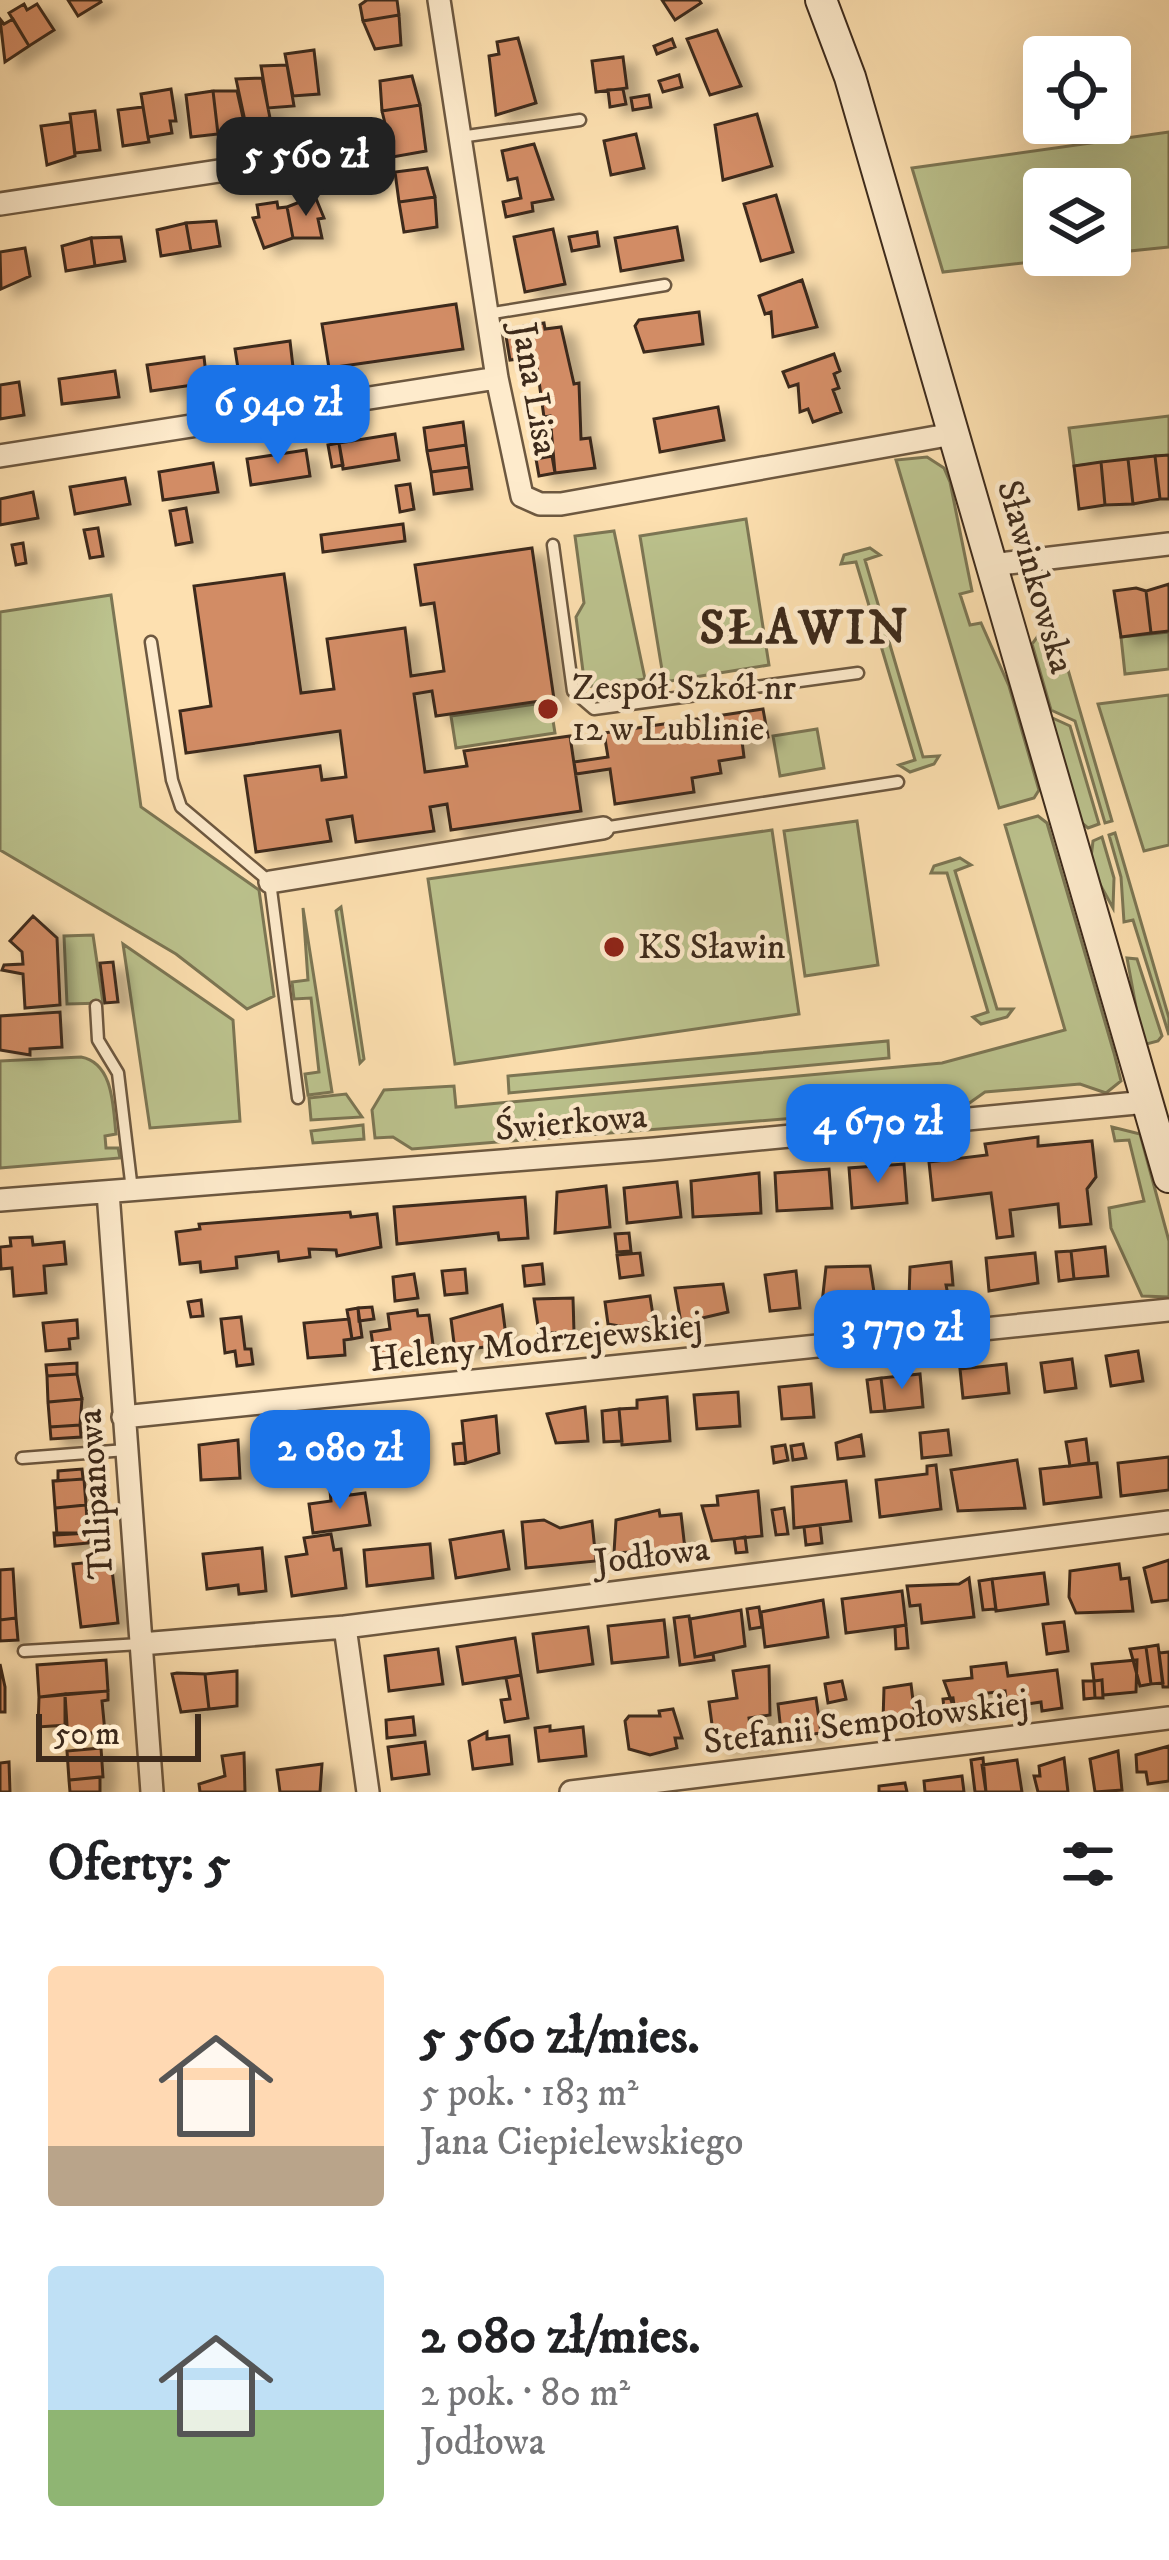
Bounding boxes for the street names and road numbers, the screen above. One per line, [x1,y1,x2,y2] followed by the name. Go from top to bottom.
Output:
[500,317,568,459] street label: Jana Lisa
[986,475,1084,680] street label: Sławinkowska
[493,1094,649,1152] street label: Świerkowa
[367,1303,705,1383] street label: Heleny Modrzejewskiej
[68,1407,124,1580] street label: Tulipanowa
[589,1527,713,1586] street label: Jodłowa
[701,1681,1031,1765] street label: Stefanii Sempołowskiej

